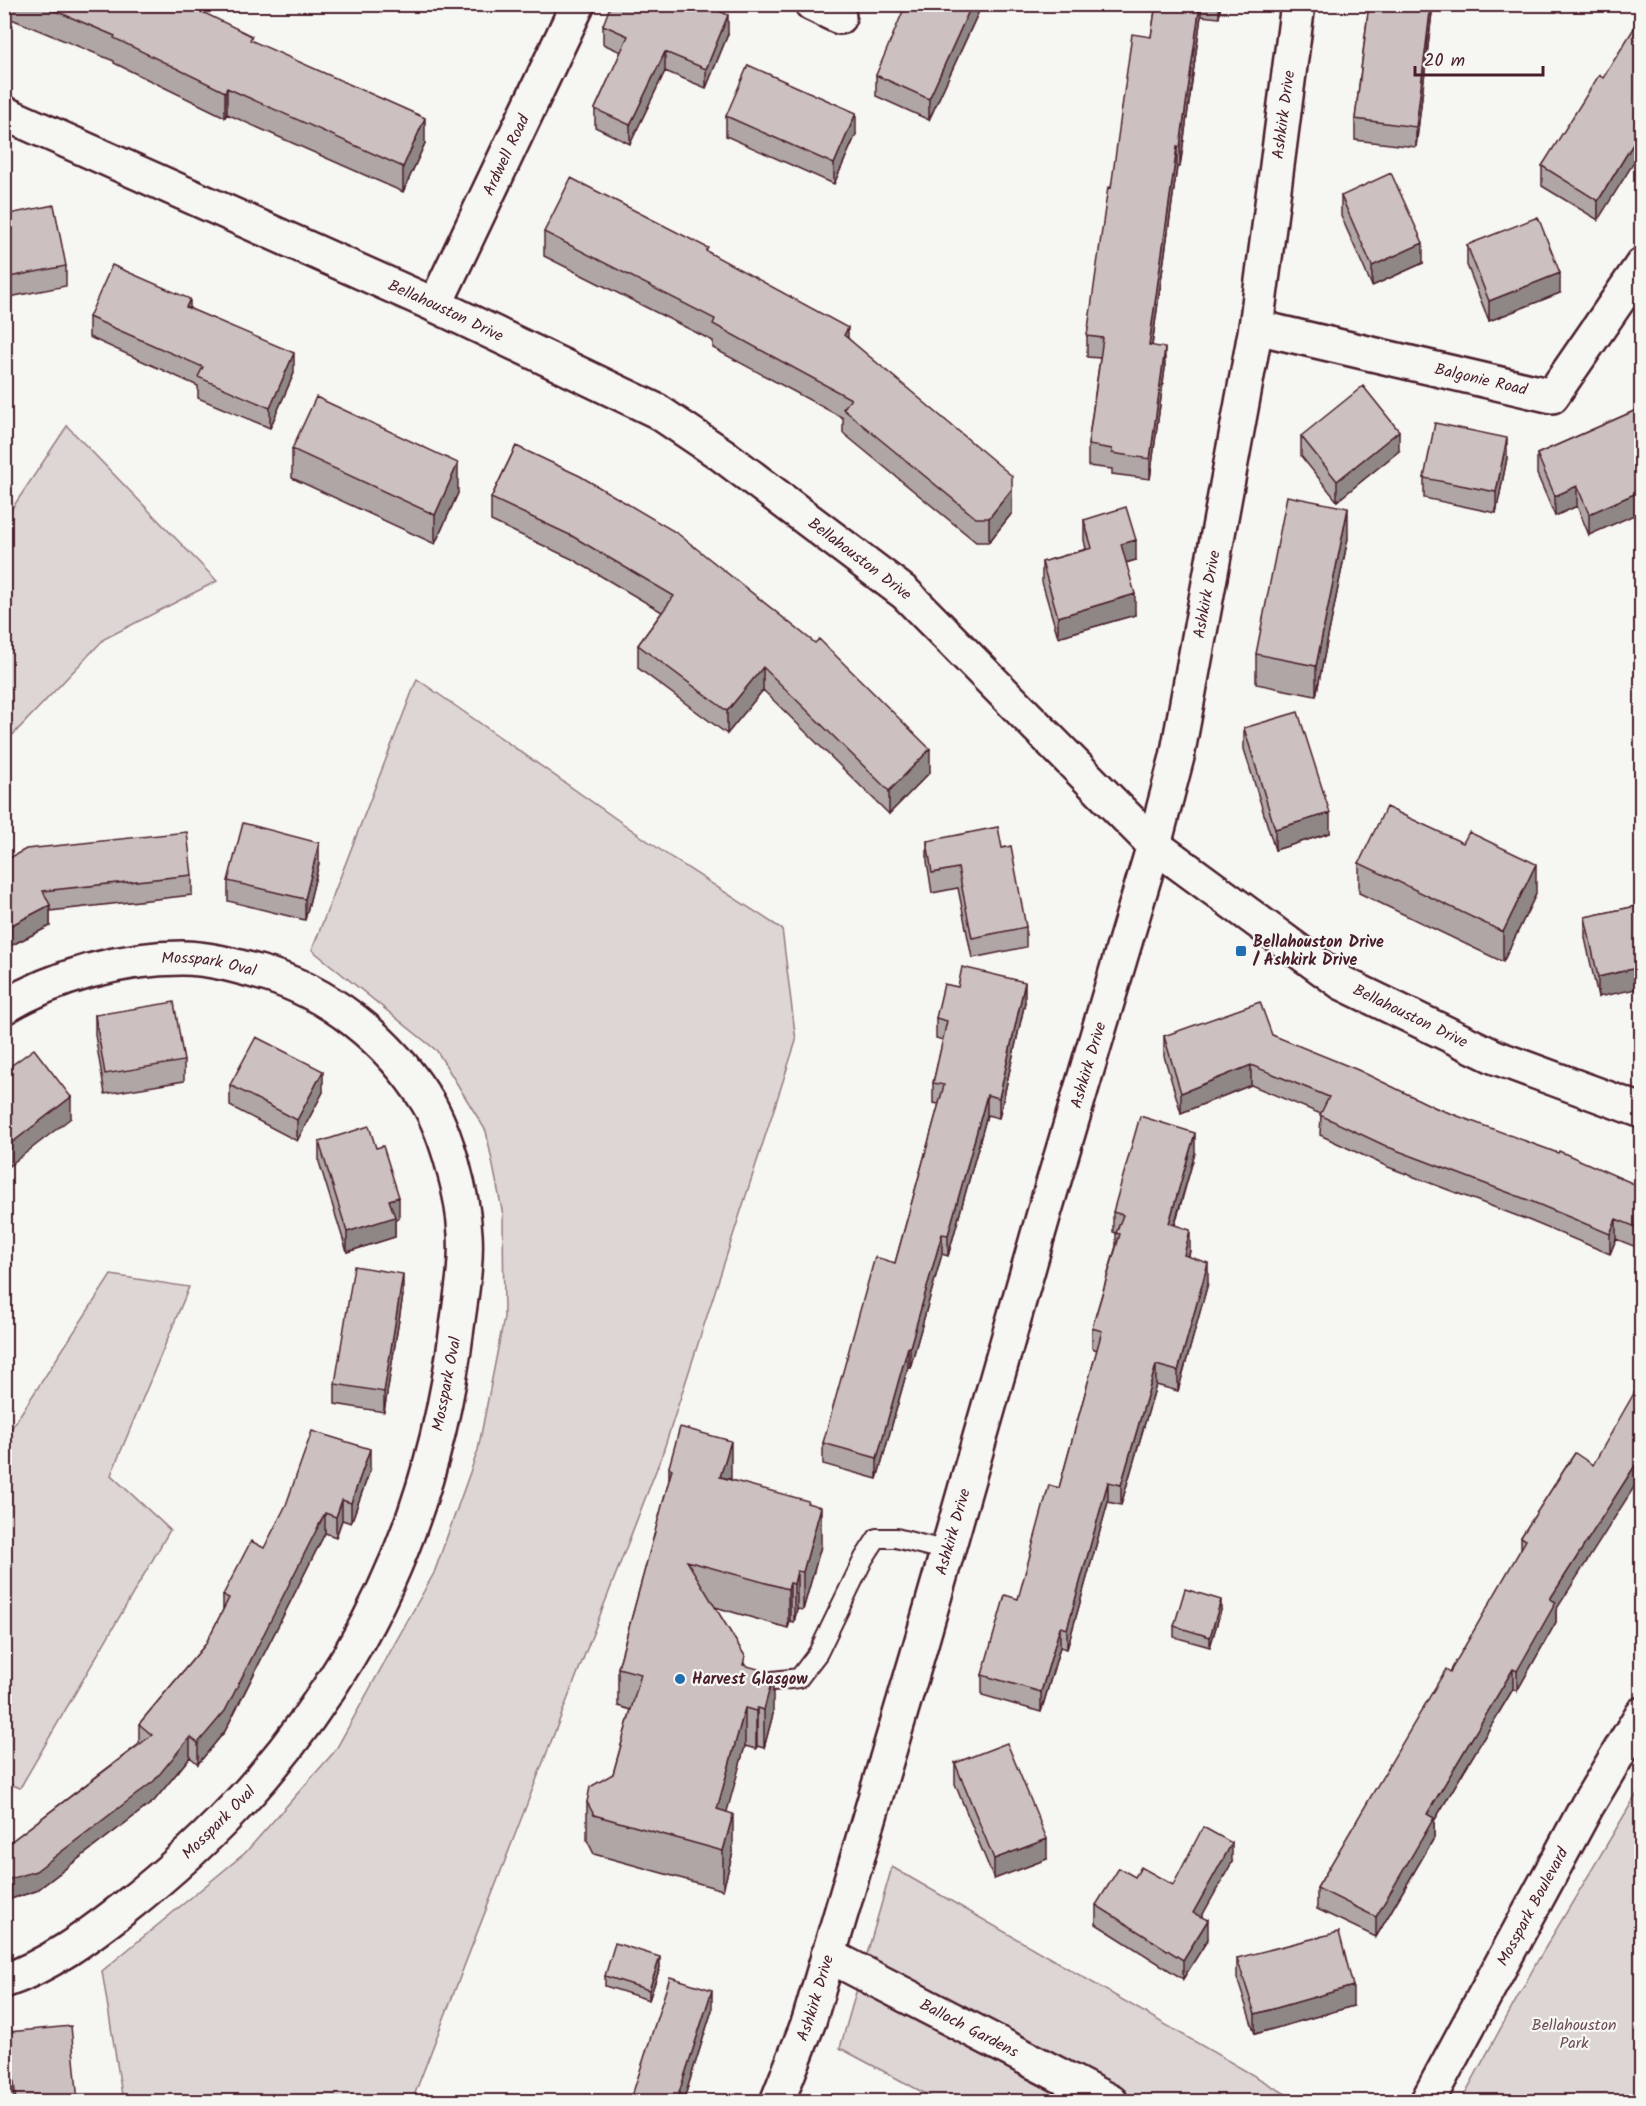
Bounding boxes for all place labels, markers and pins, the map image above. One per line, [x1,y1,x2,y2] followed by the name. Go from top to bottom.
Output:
[1252,930,1384,973] place label: Bellahouston Drive / Ashkirk Drive
[1234,944,1248,958] marker: Bellahouston Drive / Ashkirk Drive
[692,1667,808,1692] place label: Harvest Glasgow
[673,1672,687,1686] marker: Harvest Glasgow

